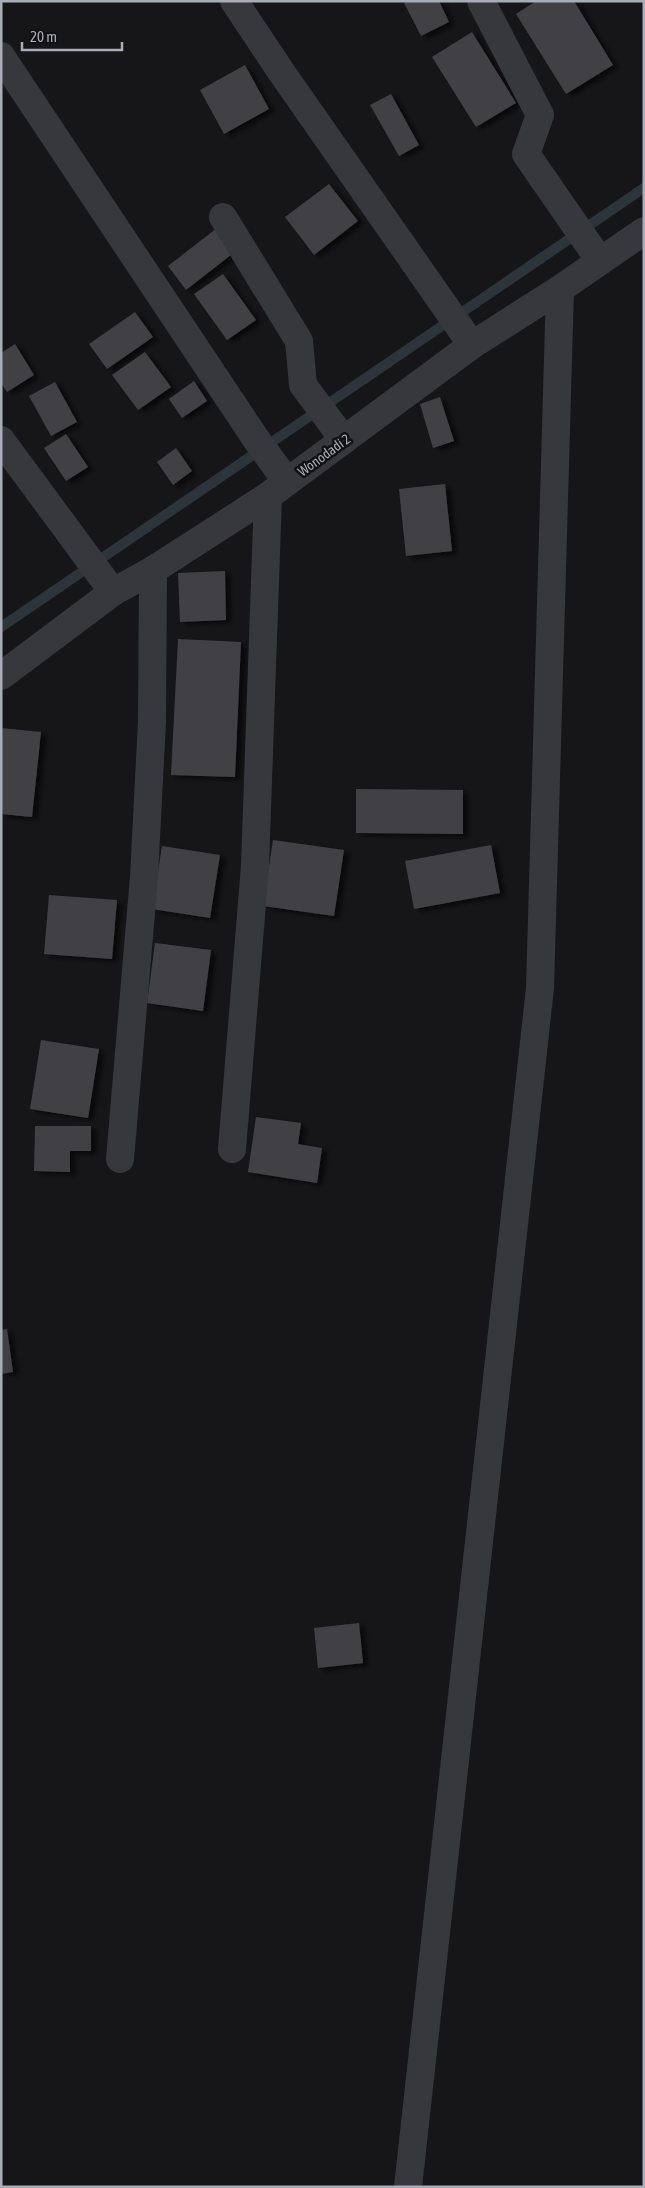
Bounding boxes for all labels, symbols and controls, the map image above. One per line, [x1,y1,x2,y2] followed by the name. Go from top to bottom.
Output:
[22,20,122,52] scale bar
[30,28,57,45] text: 20 m
[295,431,353,479] street label: Wonodadi 2

